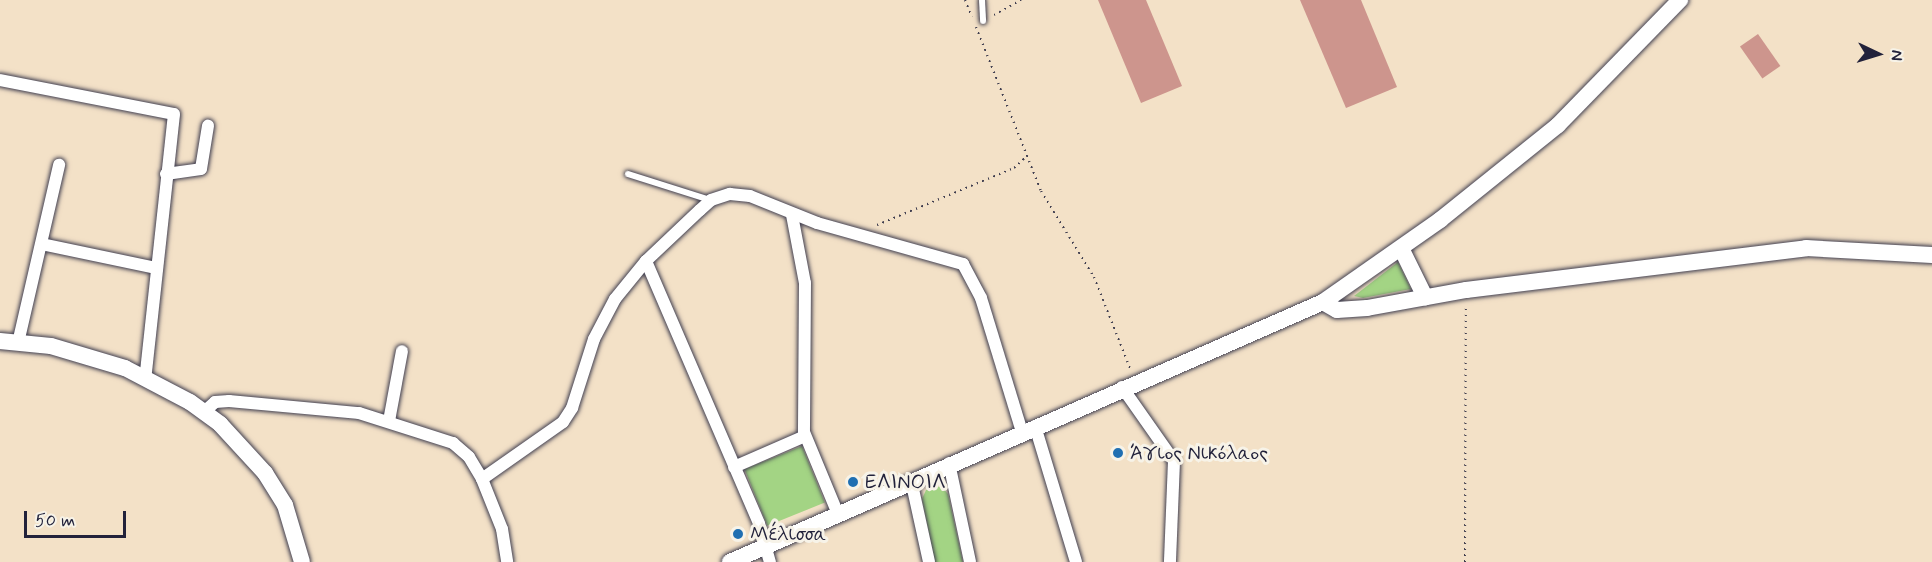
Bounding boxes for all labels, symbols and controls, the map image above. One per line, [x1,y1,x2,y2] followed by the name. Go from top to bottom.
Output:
[1848,24,1908,84] north arrow
[1886,49,1907,61] text: N
[1130,441,1268,465] place label: Άγιος Νικόλαος
[1111,446,1125,460] marker: Άγιος Νικόλαος
[865,470,945,494] place label: ΕΛΙΝΟΙΛ
[846,475,860,489] marker: ΕΛΙΝΟΙΛ
[27,499,129,537] scale bar
[35,509,75,533] text: 50 m
[750,522,826,546] place label: Μέλισσα
[731,527,745,541] marker: Μέλισσα

